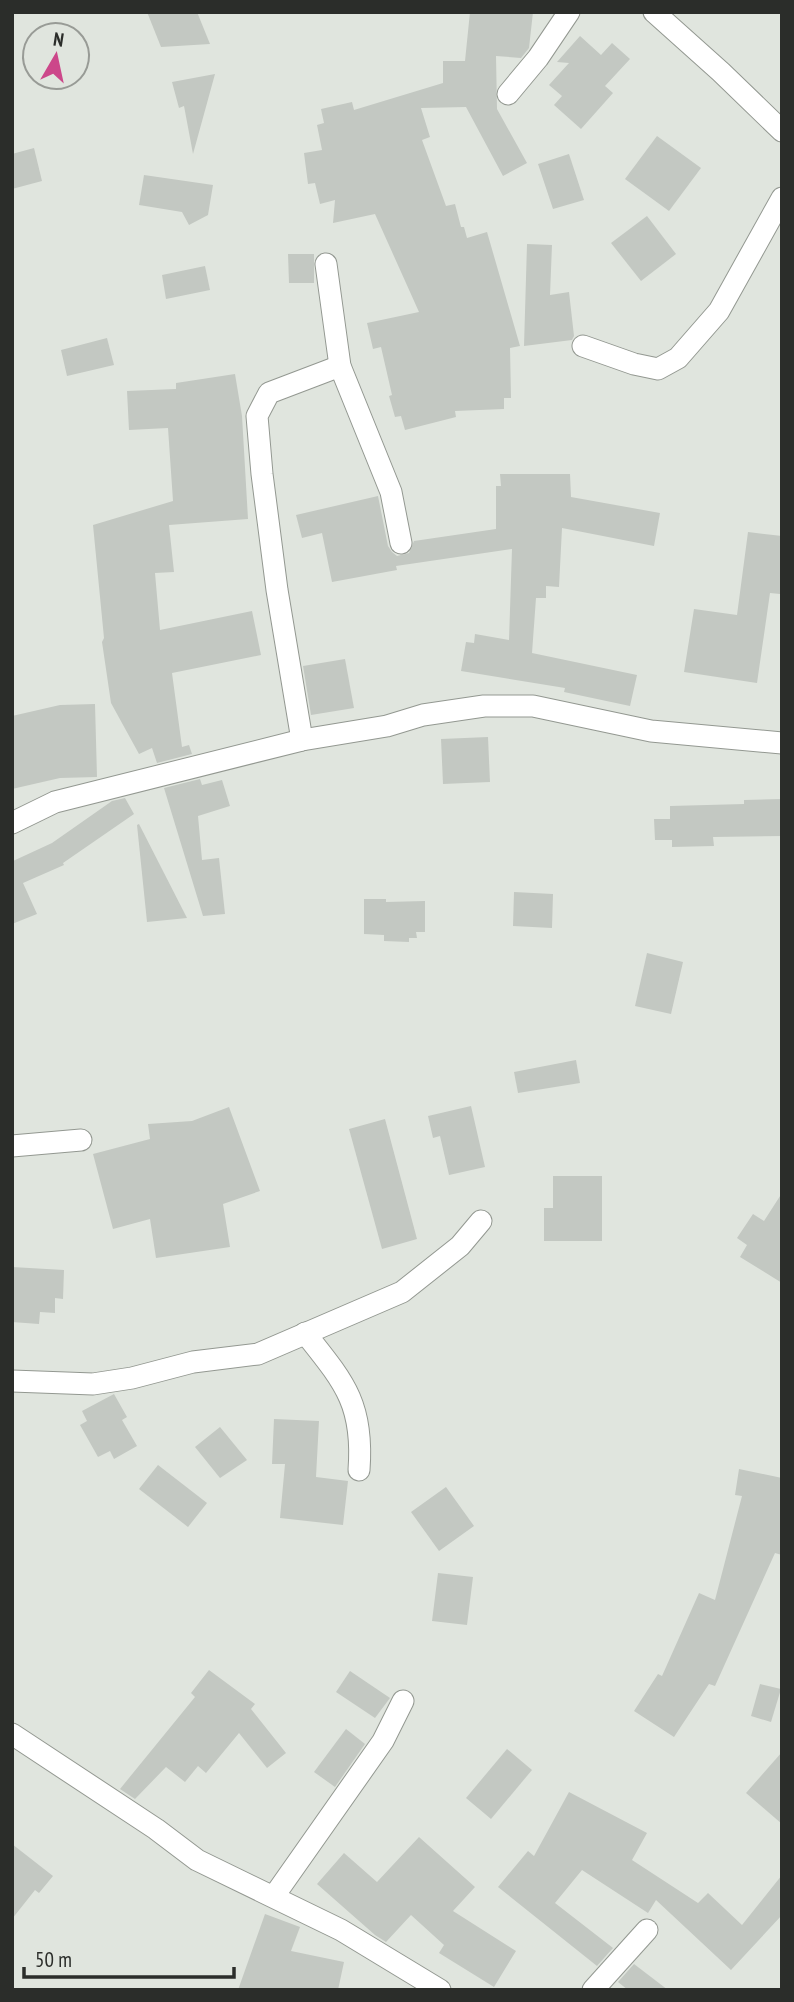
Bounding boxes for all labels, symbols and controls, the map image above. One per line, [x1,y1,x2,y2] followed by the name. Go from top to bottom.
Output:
[21,21,91,91] north arrow
[52,27,66,52] text: N
[24,1936,234,1980] scale bar
[35,1946,72,1973] text: 50 m

